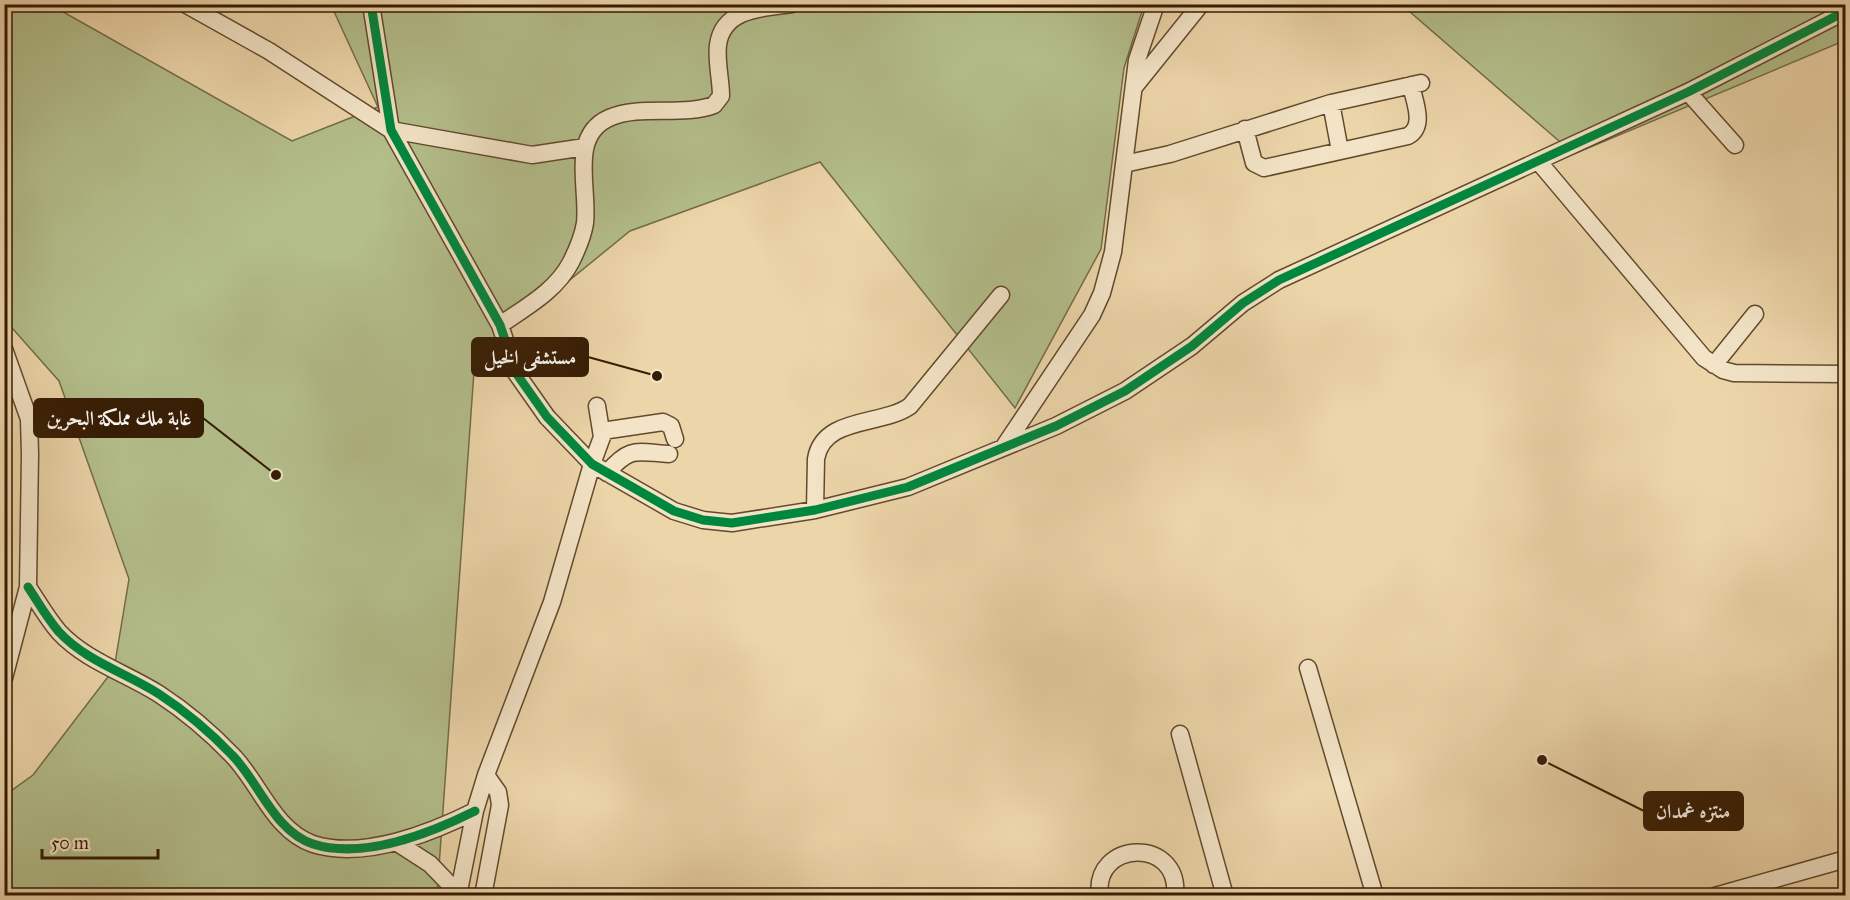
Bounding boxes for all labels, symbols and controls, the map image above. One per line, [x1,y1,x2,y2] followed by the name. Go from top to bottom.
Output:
[472,338,588,376] callout: مستشفى الخيل
[484,345,576,372] text: مستشفى الخيل
[34,399,203,437] callout: غابة ملك مملكة البحرين
[46,406,192,431] text: غابة ملك مملكة البحرين
[1644,792,1743,830] callout: منتزه غمدان
[1656,799,1730,823] text: منتزه غمدان
[42,822,158,860] scale bar
[51,832,89,854] text: 50 m

